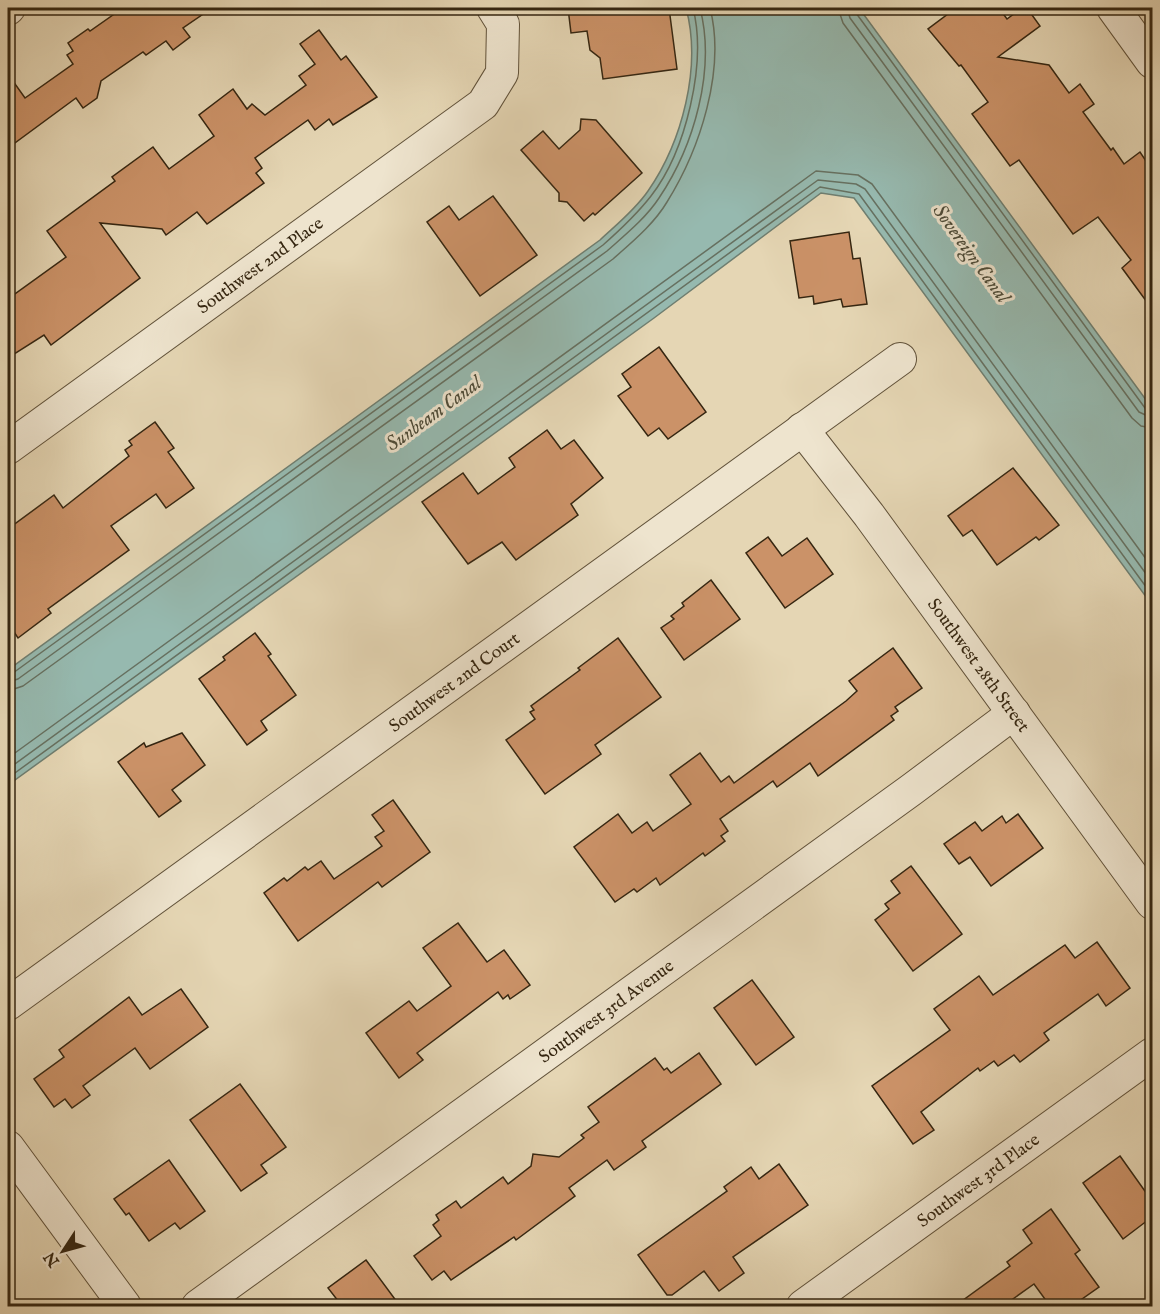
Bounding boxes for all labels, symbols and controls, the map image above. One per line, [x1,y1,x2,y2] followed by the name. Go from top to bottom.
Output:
[926,200,1016,311] water label: Sovereign Canal
[193,213,329,320] street label: Southwest 2nd Place
[381,370,488,457] water label: Sunbeam Canal
[921,594,1034,737] street label: Southwest 28th Street
[385,628,525,738] street label: Southwest 2nd Court
[535,955,679,1069] street label: Southwest 3rd Avenue
[913,1129,1045,1233] street label: Southwest 3rd Place
[33,1221,93,1281] north arrow
[40,1247,65,1271] text: N

